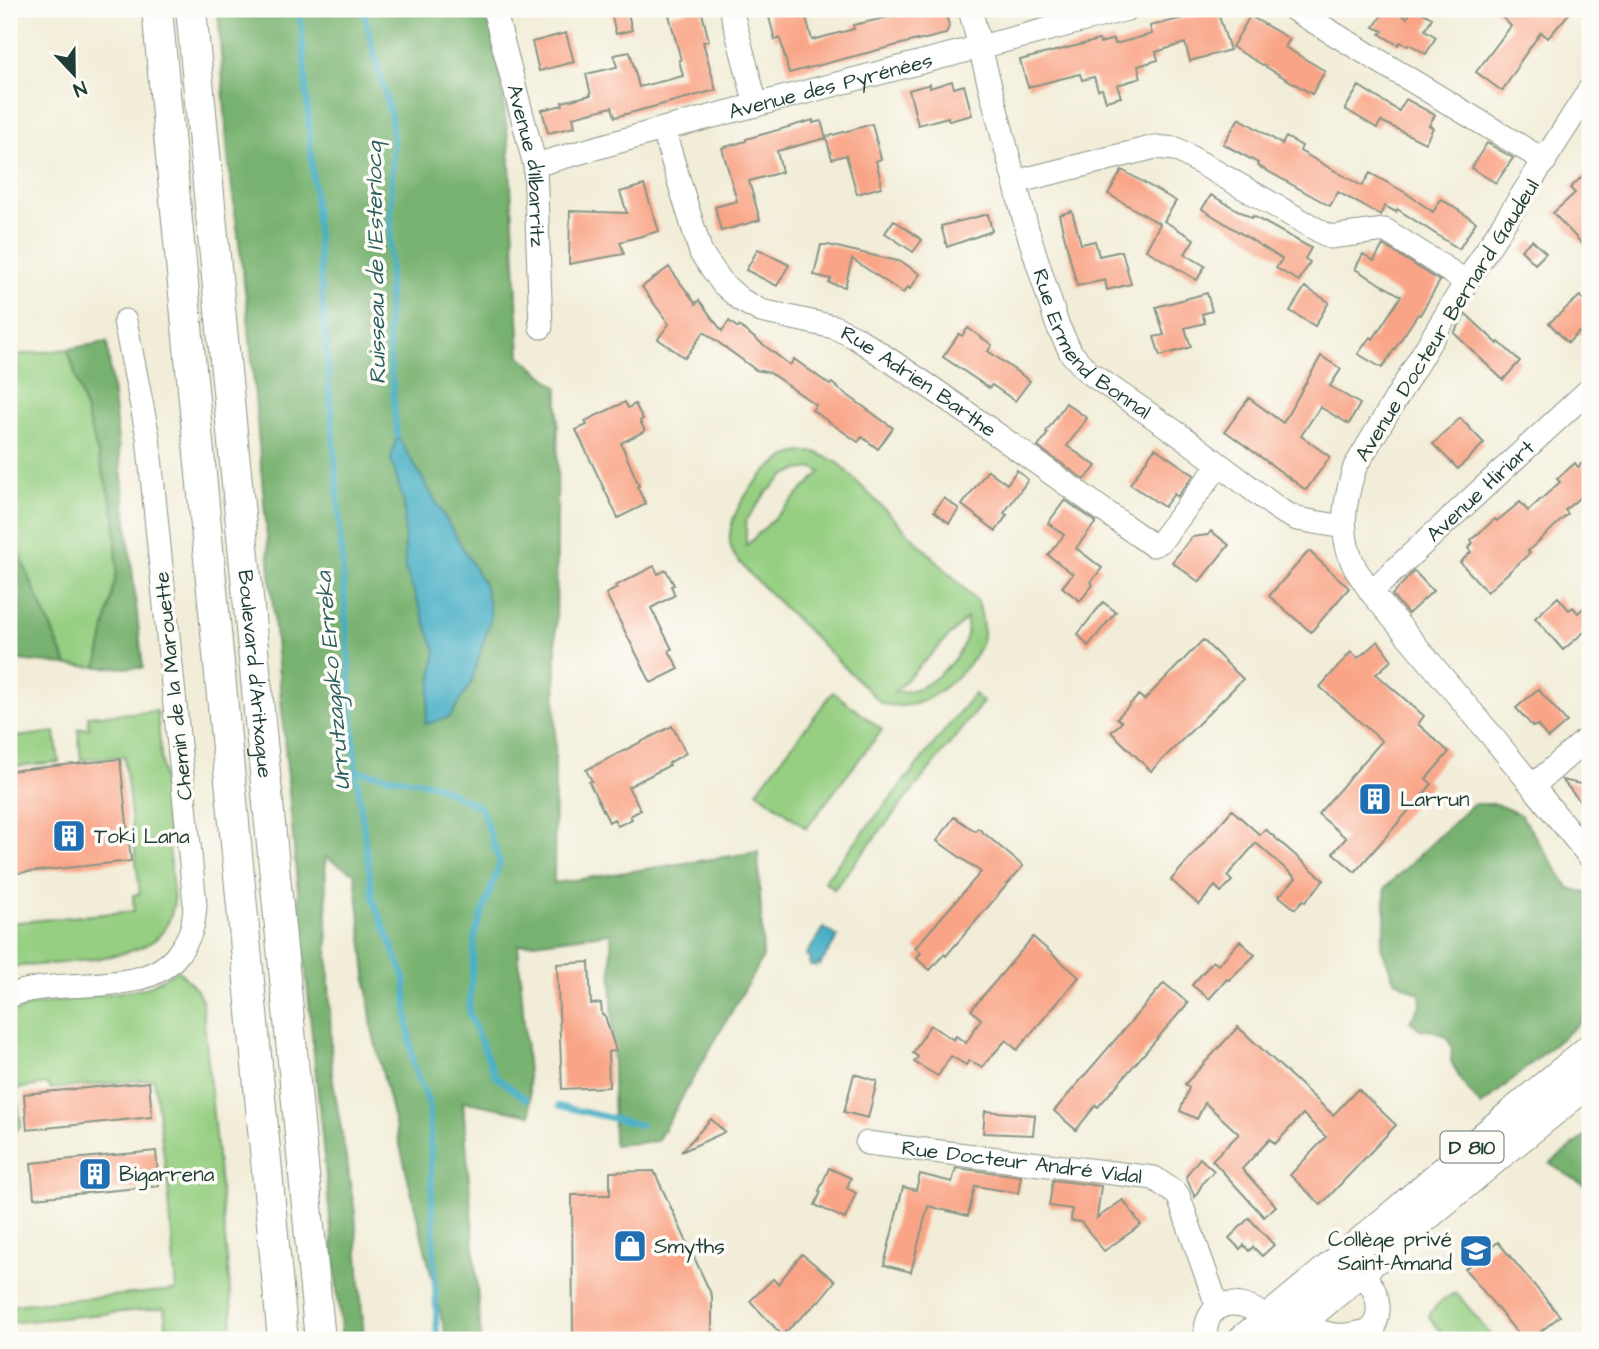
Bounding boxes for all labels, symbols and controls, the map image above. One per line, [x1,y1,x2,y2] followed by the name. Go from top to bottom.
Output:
[38,38,108,108] north arrow
[726,46,936,126] street label: Avenue des Pyrénées
[69,74,90,103] text: N
[499,81,552,248] street label: Avenue d'Ilbarritz
[358,140,394,385] water label: Ruisseau de l'Esterlocq
[1348,174,1547,467] street label: Avenue Docteur Bernard Gaudeul
[1025,265,1157,426] street label: Rue Ermend Bonnal
[836,318,1002,444] street label: Rue Adrien Barthe
[1420,433,1542,549] street label: Avenue Hiriart
[230,569,279,779] street label: Boulevard d'Aritxague
[307,569,359,792] water label: Urrutzagako Erreka
[147,570,200,802] street label: Chemin de la Marouette
[1356,780,1394,818] building icon: Larrun
[1400,785,1470,814] place label: Larrun
[50,817,88,855] building icon: Toki Lana
[94,822,190,851] place label: Toki Lana
[1440,1132,1504,1162] road number: D 810
[900,1133,1144,1191] street label: Rue Docteur André Vidal
[76,1155,114,1193] building icon: Bigarrena
[119,1160,215,1191] place label: Bigarrena
[1328,1225,1452,1278] place label: Collège privé Saint-Amand
[611,1227,649,1265] shop icon: Smyths
[654,1232,725,1263] place label: Smyths
[1457,1232,1495,1270] school or university icon: Collège privé Saint-Amand

